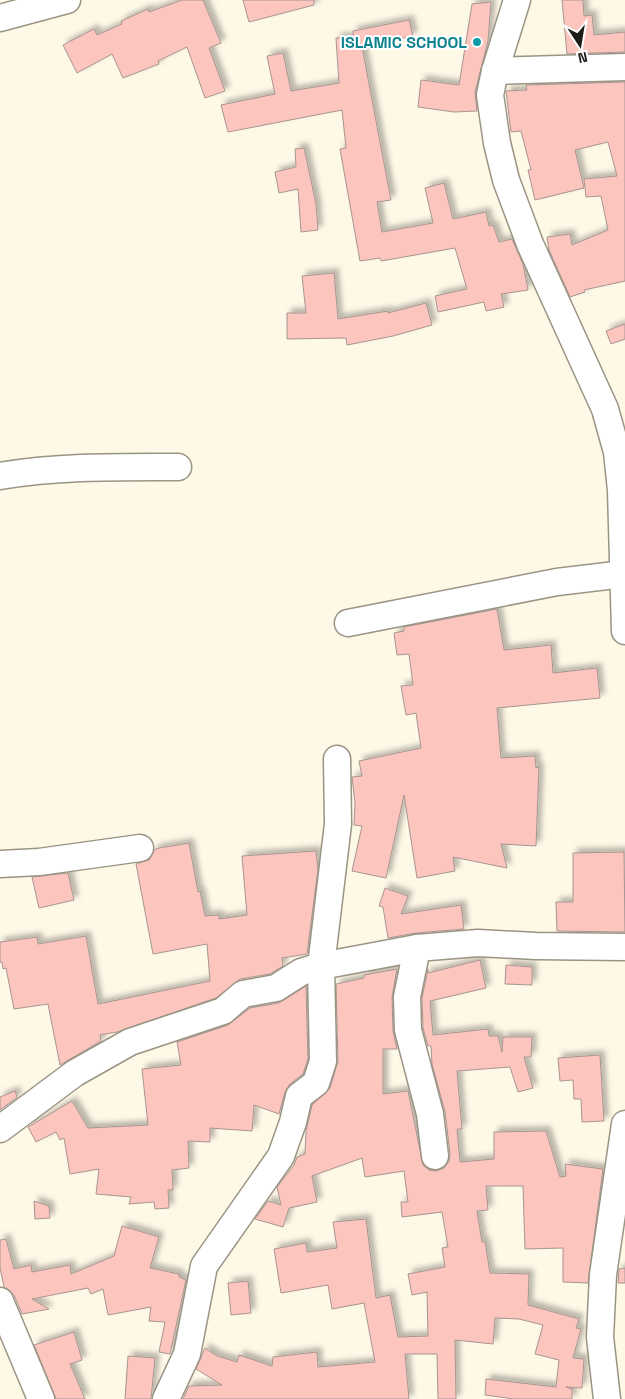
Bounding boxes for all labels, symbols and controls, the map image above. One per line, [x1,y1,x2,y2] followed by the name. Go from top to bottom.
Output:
[555,20,605,70] north arrow
[341,32,467,53] place label: ISLAMIC SCHOOL
[471,36,483,48] marker: ISLAMIC SCHOOL
[576,48,589,67] text: N

